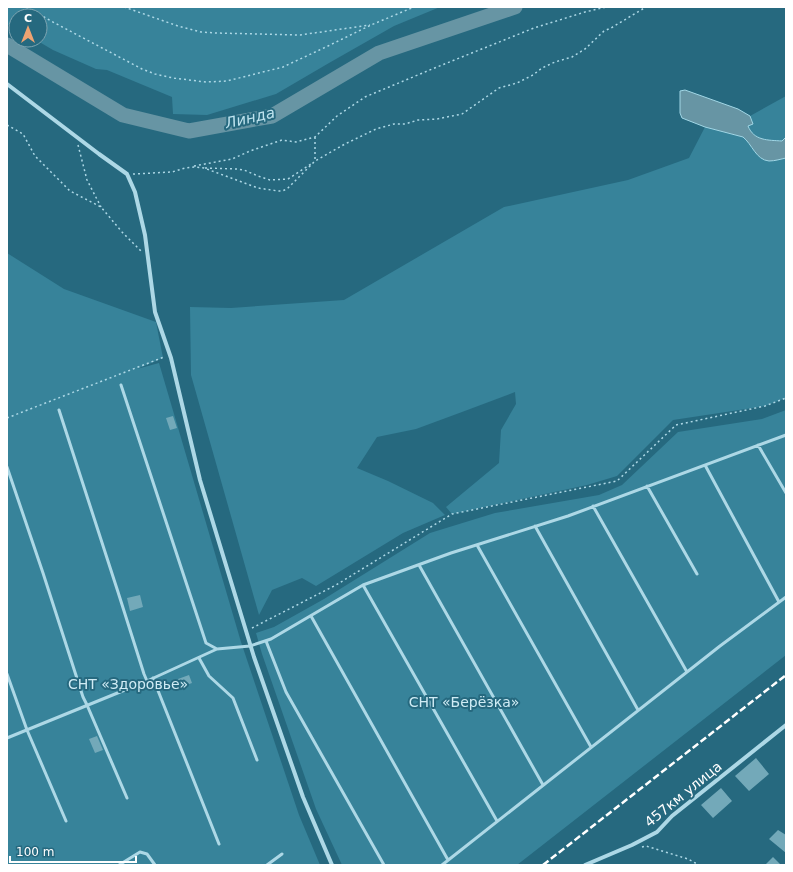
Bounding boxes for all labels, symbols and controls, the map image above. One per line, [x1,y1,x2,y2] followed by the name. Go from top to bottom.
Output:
[8,8,48,48] north arrow
[24,12,32,25] text: С
[222,104,277,133] water label: Линда
[68,676,188,692] park label: СНТ «Здоровье»
[409,694,519,710] park label: СНТ «Берёзка»
[641,758,725,830] street label: 457км улица
[10,838,136,864] scale bar
[16,845,54,859] text: 100 m

